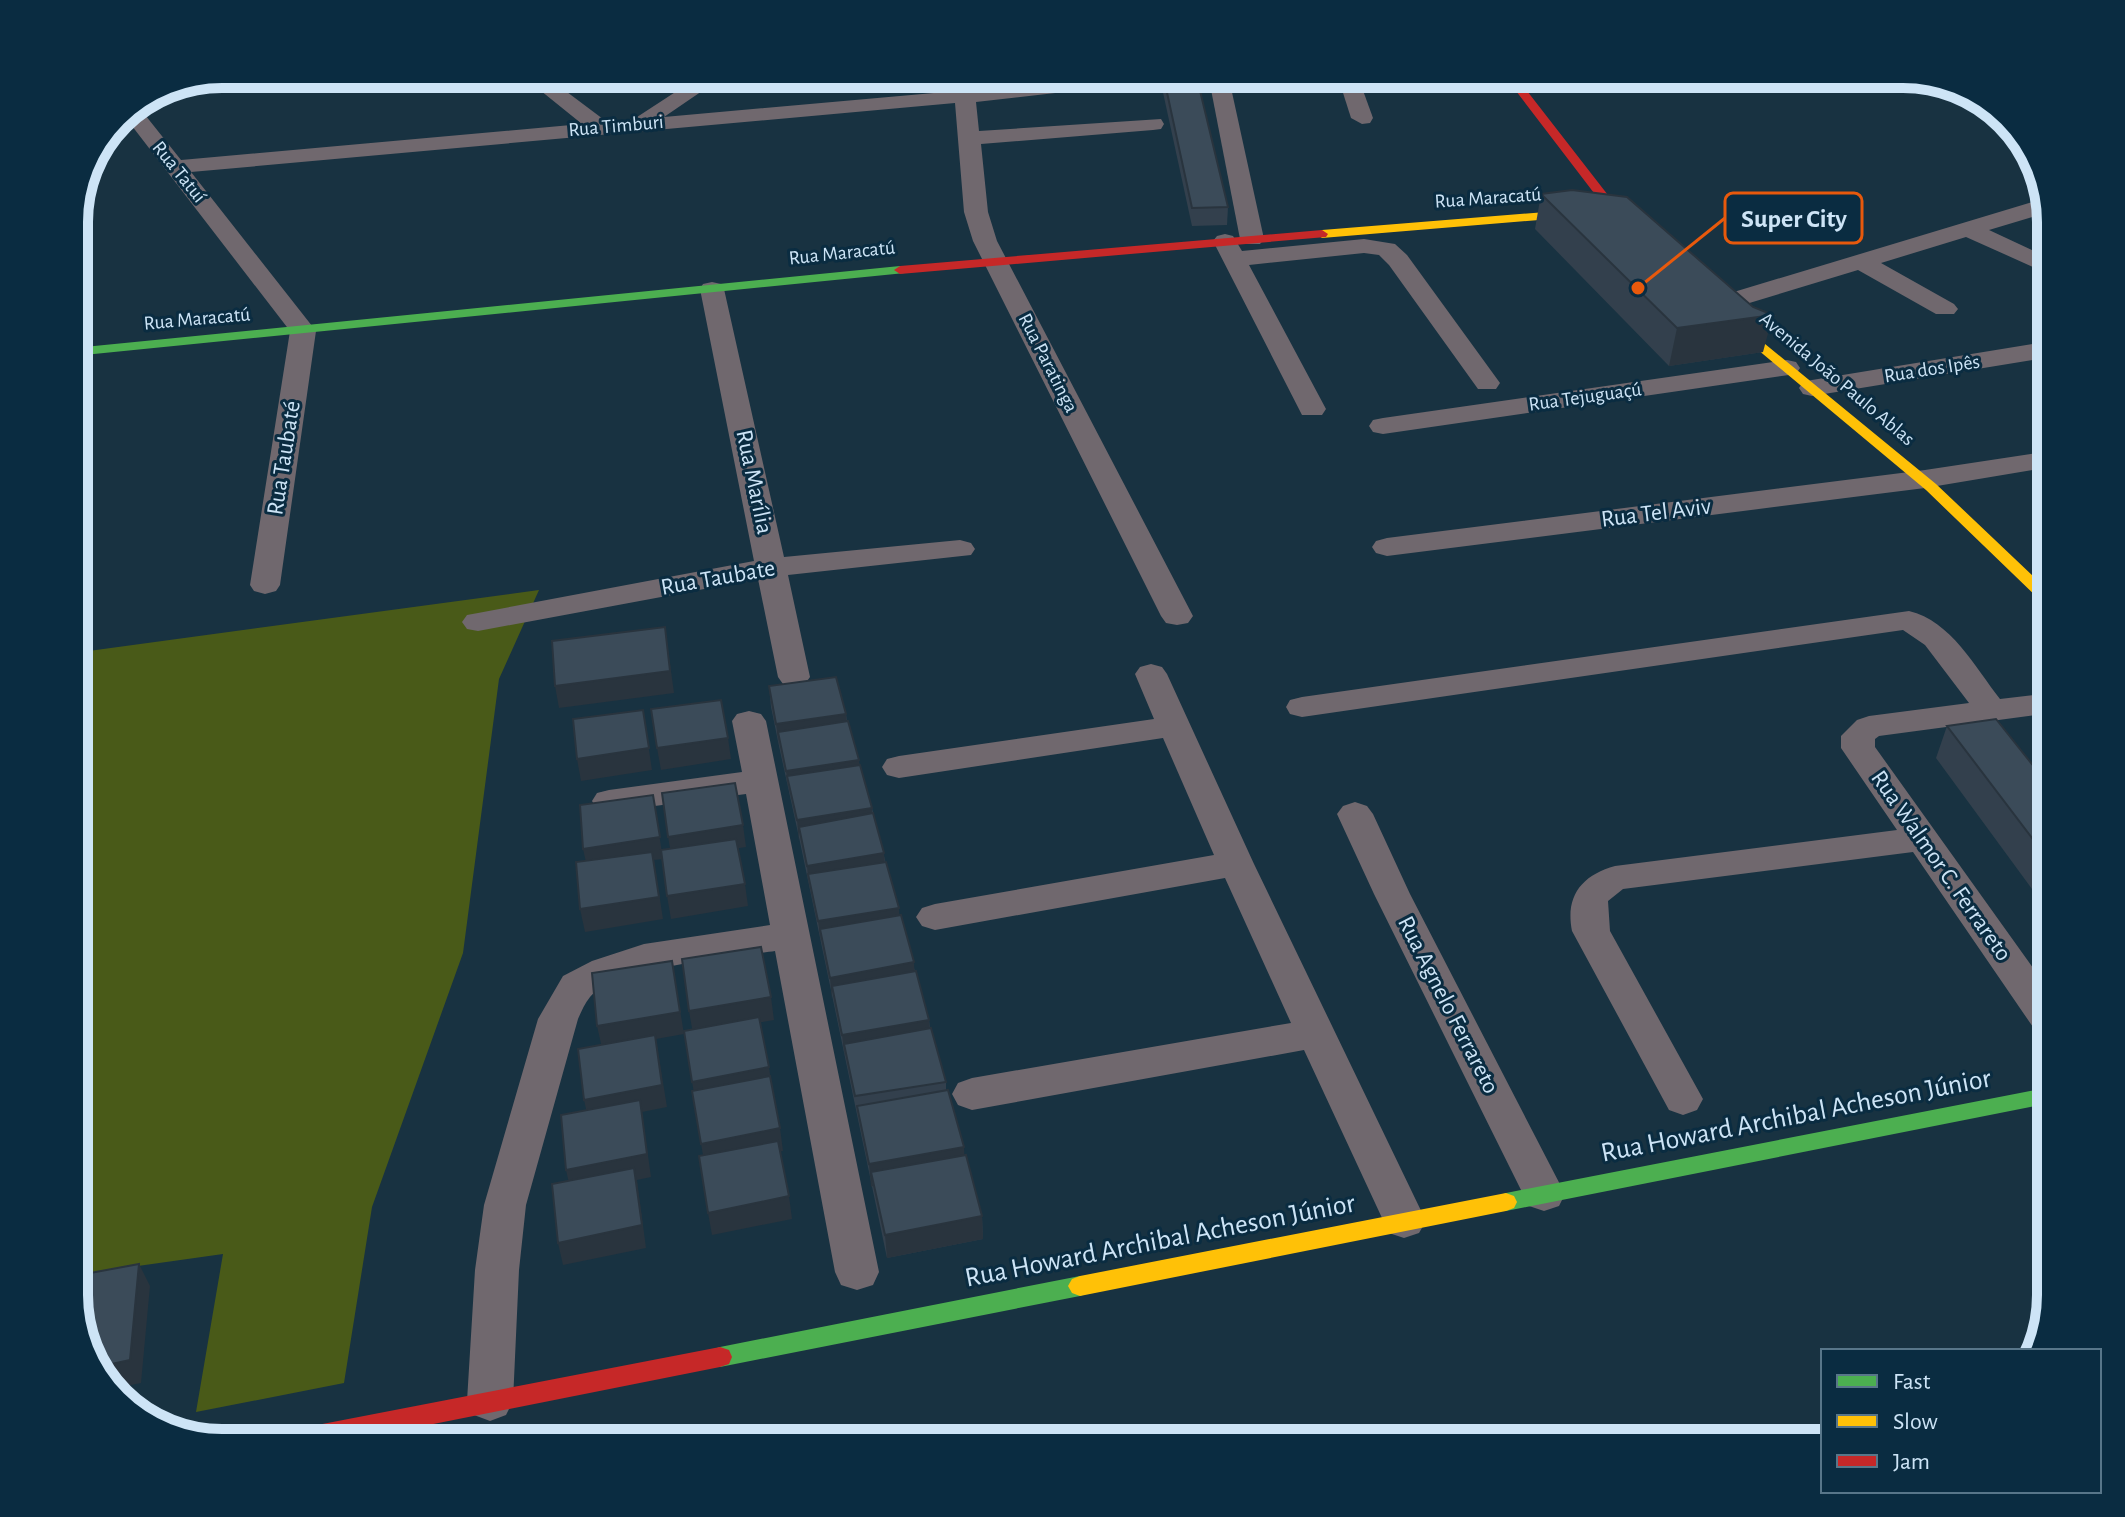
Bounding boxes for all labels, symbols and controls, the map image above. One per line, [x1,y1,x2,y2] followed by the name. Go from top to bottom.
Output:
[567,112,665,140] street label: Rua Timburi
[148,137,210,207] street label: Rua Tatuí
[1434,184,1542,212] street label: Rua Maracatú
[1725,193,1862,243] callout: Super City
[1741,206,1847,232] text: Super City
[788,237,896,269] street label: Rua Maracatú
[143,304,251,334] street label: Rua Maracatú
[1756,309,1918,449] street label: Avenida João Paulo Ablas
[1015,310,1081,416] street label: Rua Paratinga
[1883,352,1981,386] street label: Rua dos Ipês
[1527,379,1643,415] street label: Rua Tejuguaçú
[263,399,305,517] street label: Rua Taubaté
[731,428,777,536] street label: Rua Marília
[1600,494,1712,532] street label: Rua Tel Aviv
[659,556,777,600] street label: Rua Taubate
[1866,766,2016,966] street label: Rua Walmor C. Ferrareto
[1393,912,1503,1098] street label: Rua Agnelo Ferrareto
[1599,1064,1993,1168] street label: Rua Howard Archibal Acheson Júnior
[963,1189,1357,1293] street label: Rua Howard Archibal Acheson Júnior
[1821,1349,2101,1493] legend
[1893,1370,1931,1394] text: Fast
[1893,1410,1938,1434] text: Slow
[1893,1450,1930,1474] text: Jam

